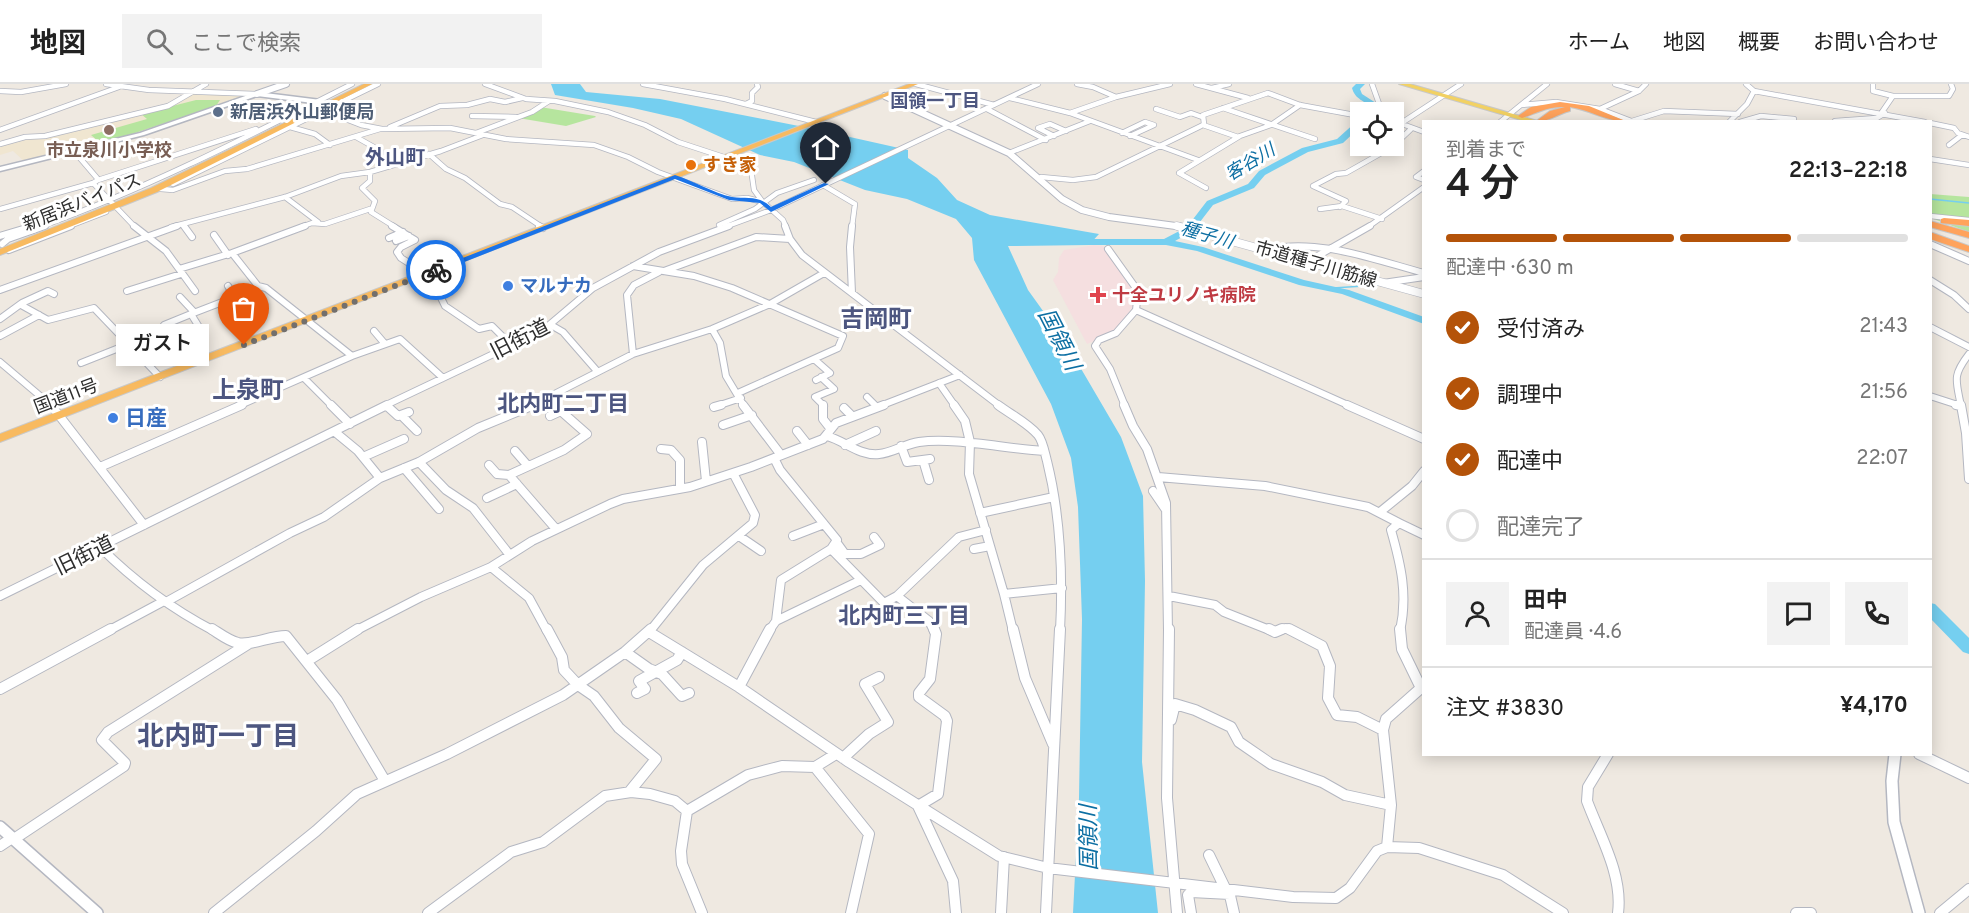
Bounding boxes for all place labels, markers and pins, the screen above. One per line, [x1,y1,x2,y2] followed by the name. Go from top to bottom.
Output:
[230,102,374,125] place label: 新居浜外山郵便局
[211,105,225,119] marker: 新居浜外山郵便局
[800,122,851,184] pin
[102,123,116,137] marker: 市立泉川小学校
[46,140,172,163] place label: 市立泉川小学校
[703,155,757,178] place label: すき家
[684,158,698,172] marker: すき家
[520,276,592,299] place label: マルナカ
[501,279,515,293] marker: マルナカ
[218,283,269,345] pin
[1112,285,1256,308] place label: 十全ユリノキ病院
[1089,286,1107,304] marker: 十全ユリノキ病院
[115,324,208,366] callout: ガスト
[125,406,167,433] place label: 日産
[106,411,120,425] marker: 日産

